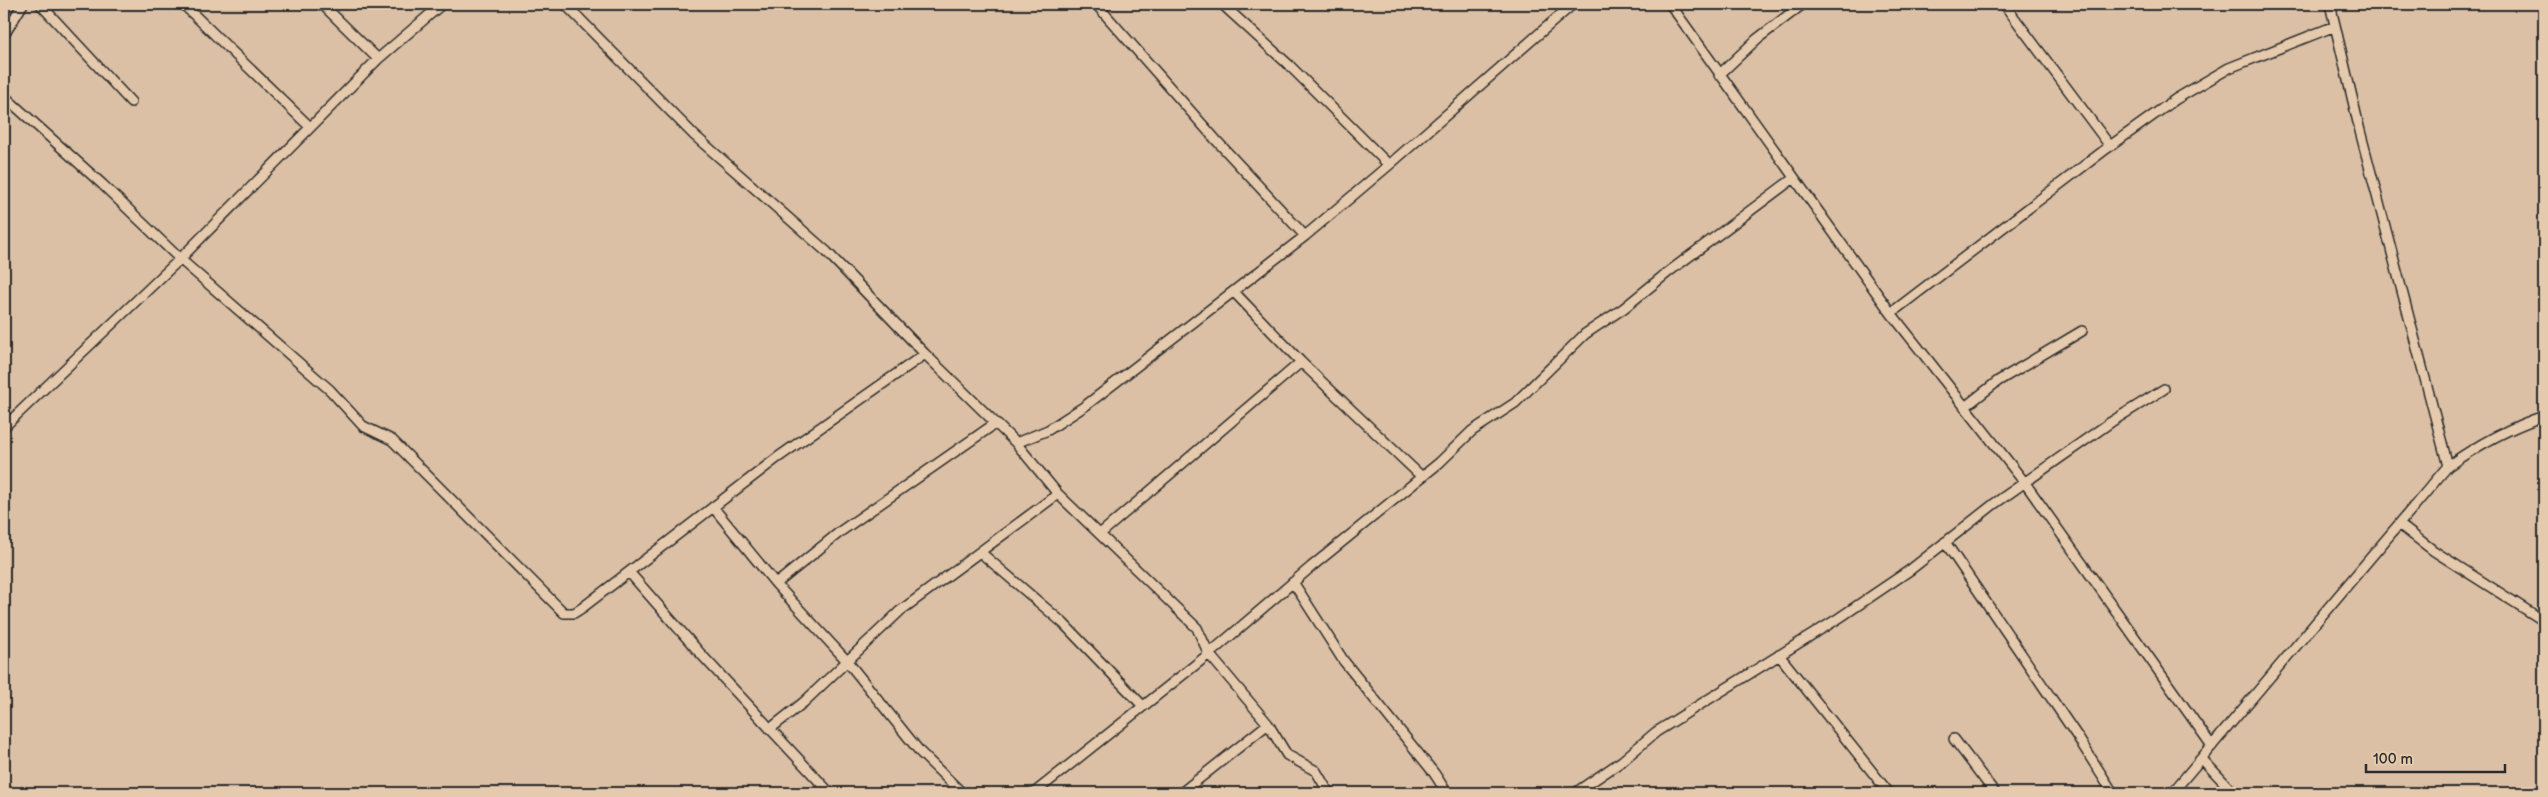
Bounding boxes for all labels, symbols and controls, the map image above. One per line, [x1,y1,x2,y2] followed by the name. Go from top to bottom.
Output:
[2366,742,2504,774] scale bar
[2373,750,2413,769] text: 100 m

